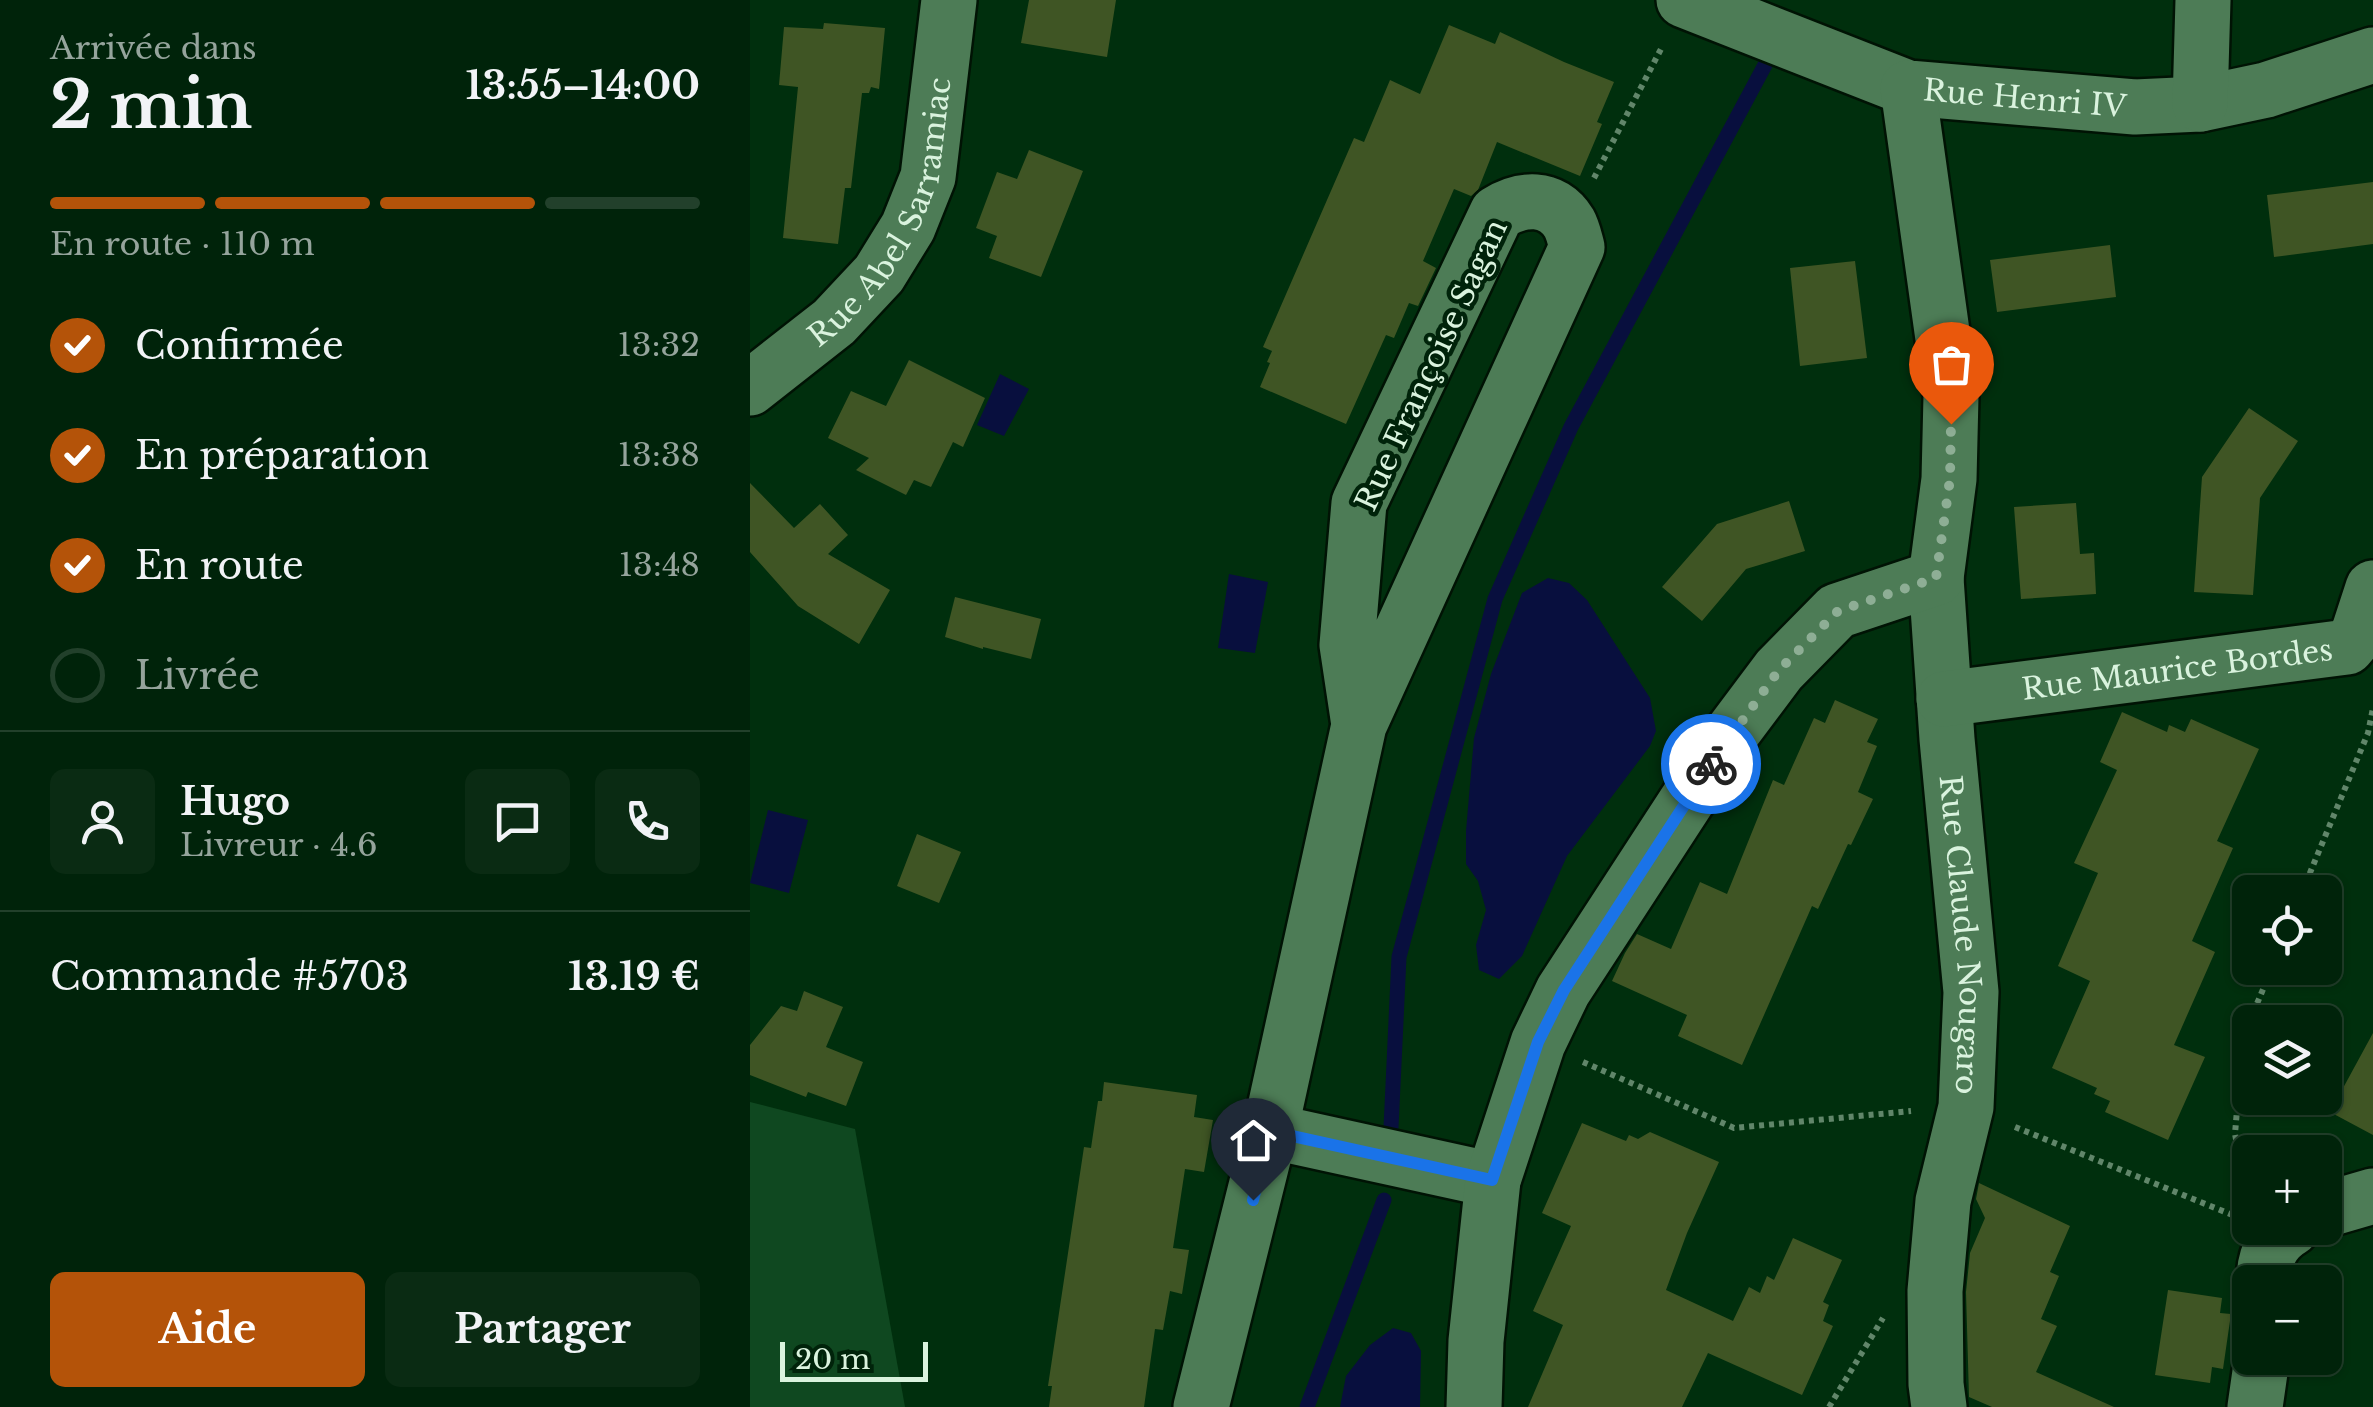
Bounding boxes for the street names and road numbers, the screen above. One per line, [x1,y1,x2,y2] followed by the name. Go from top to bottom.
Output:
[1922,71,2128,125] street label: Rue Henri IV
[800,76,958,354] street label: Rue Abel Sarramiac
[1347,213,1515,517] street label: Rue Françoise Sagan
[2019,631,2335,707] street label: Rue Maurice Bordes
[1932,774,1990,1095] street label: Rue Claude Nougaro

